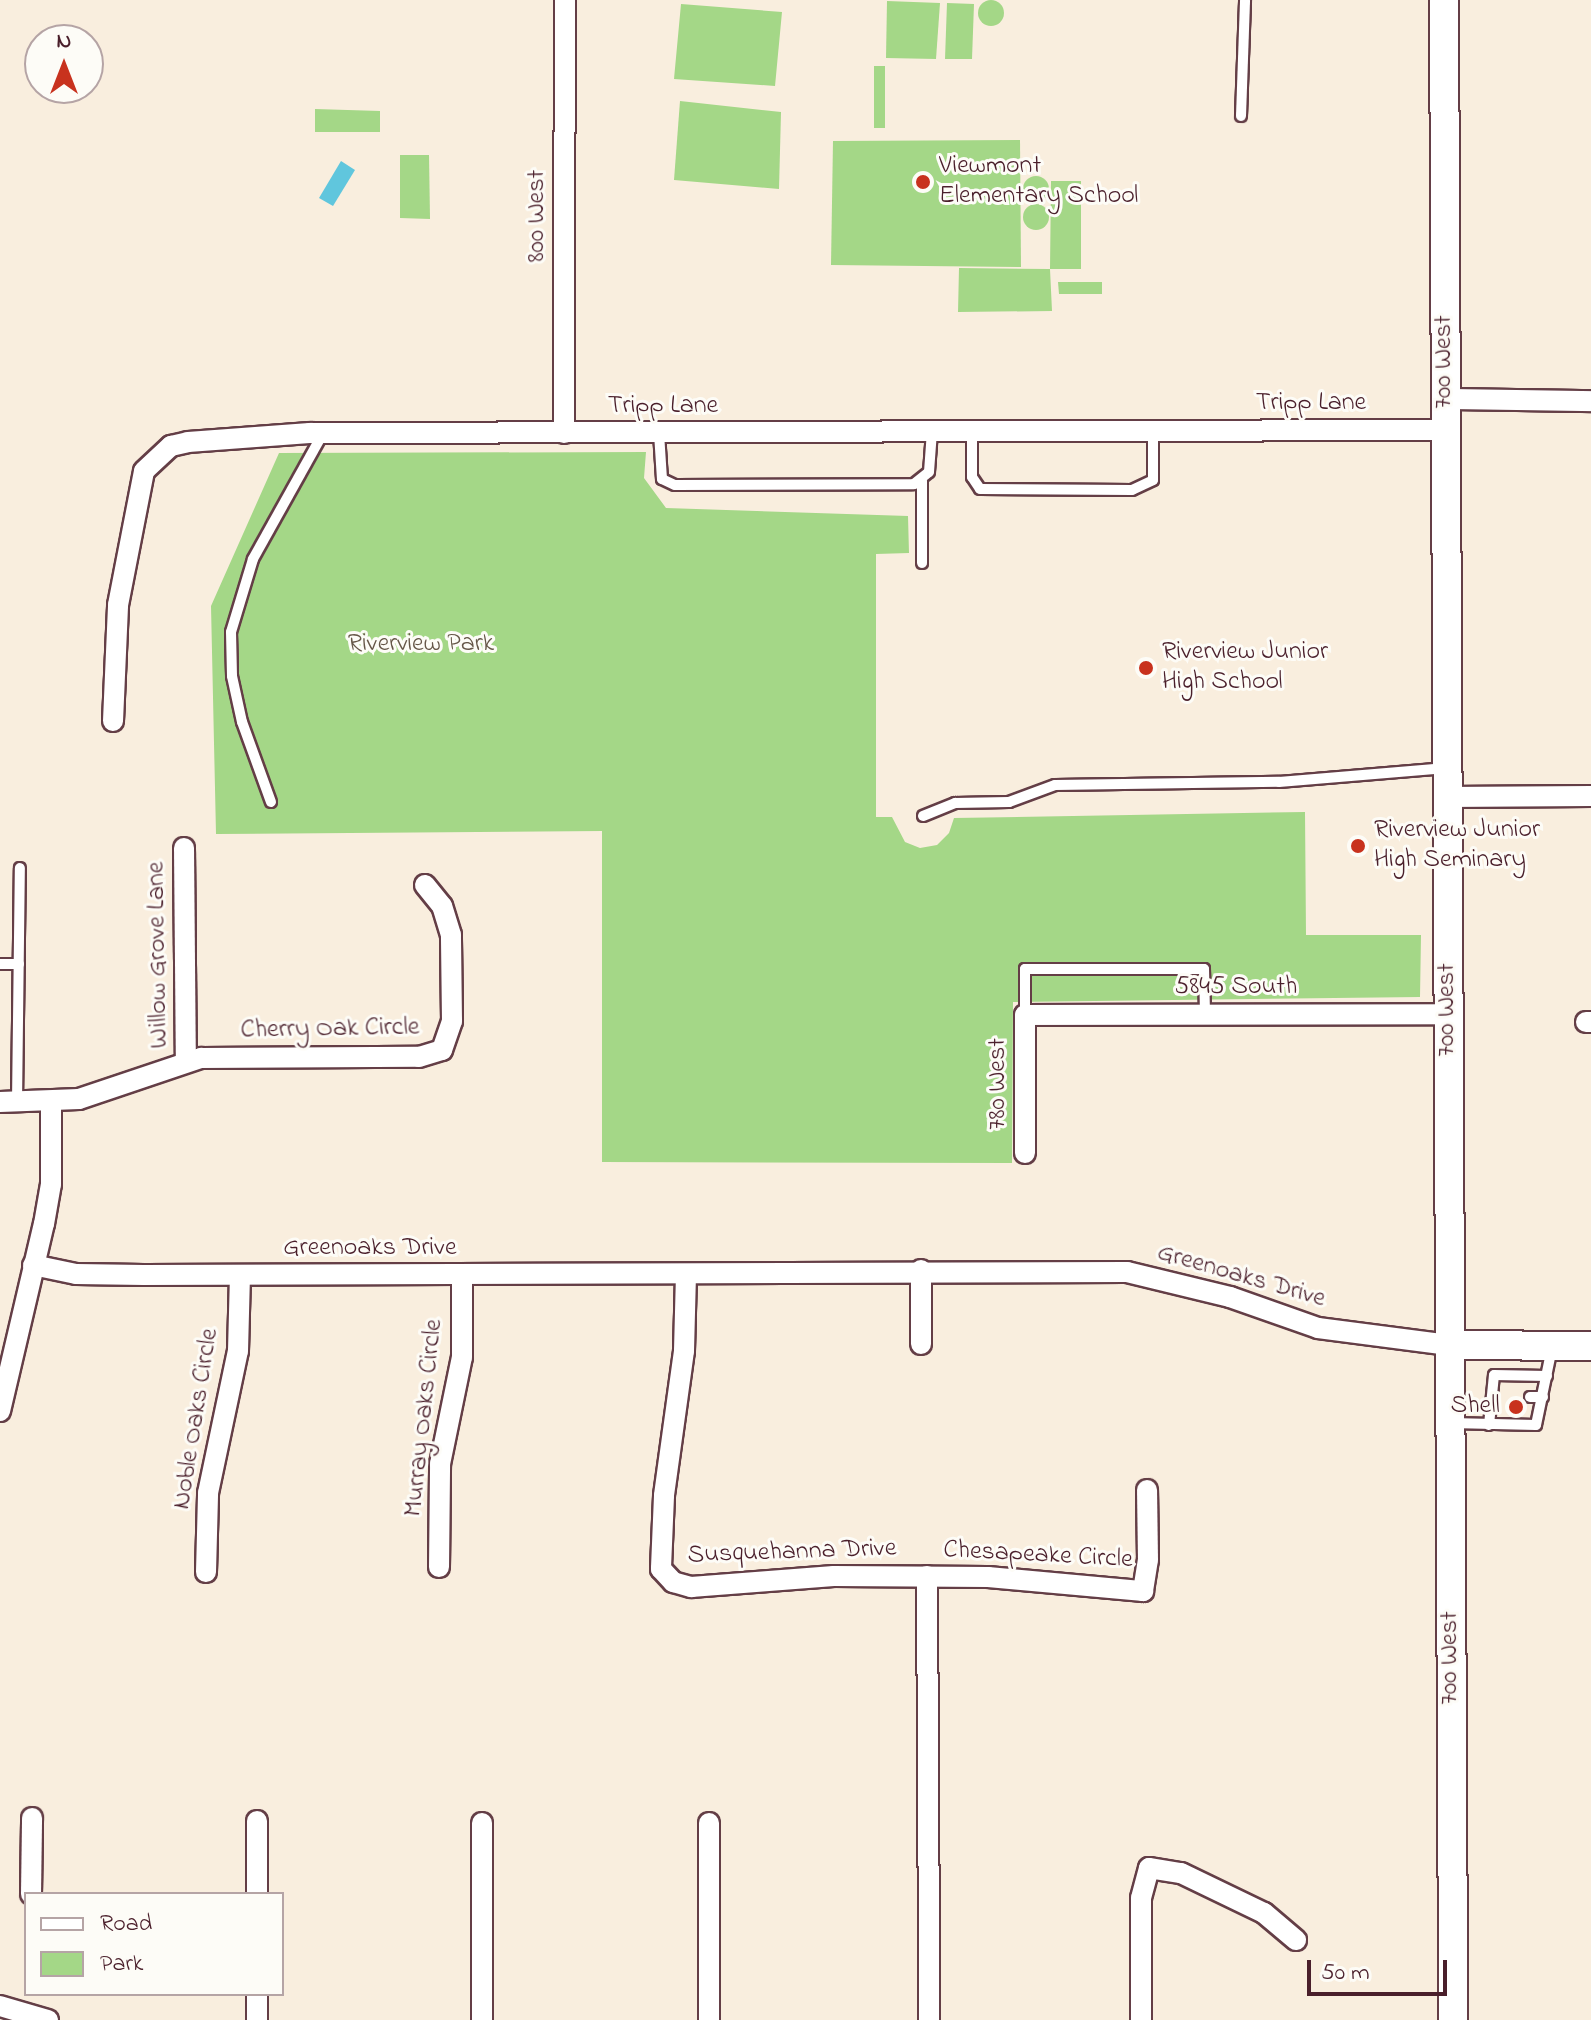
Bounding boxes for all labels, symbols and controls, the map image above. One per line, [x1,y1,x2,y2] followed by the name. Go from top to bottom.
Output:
[24,24,104,104] north arrow
[57,26,71,58] text: N
[939,151,1138,212] place label: Viewmont Elementary School
[522,170,554,262] street label: 800 West
[914,173,932,191] marker: Viewmont Elementary School
[1429,315,1461,409] street label: 700 West
[1256,388,1366,420] street label: Tripp Lane
[608,391,718,423] street label: Tripp Lane
[348,629,494,661] park label: Riverview Park
[1162,637,1328,698] place label: Riverview Junior High School
[1137,659,1155,677] marker: Riverview Junior High School
[1374,815,1540,876] place label: Riverview Junior High Seminary
[1349,837,1367,855] marker: Riverview Junior High Seminary
[142,861,176,1049] street label: Willow Grove Lane
[1432,963,1464,1057] street label: 700 West
[1175,972,1297,1004] street label: 5845 South
[240,1013,420,1047] street label: Cherry Oak Circle
[983,1038,1015,1130] street label: 780 West
[283,1233,457,1265] street label: Greenoaks Drive
[1153,1238,1329,1316] street label: Greenoaks Drive
[399,1318,451,1518] street label: Murray Oaks Circle
[167,1326,227,1512] street label: Noble Oaks Circle
[1451,1391,1500,1423] place label: Shell
[1507,1398,1525,1416] marker: Shell
[687,1534,897,1572] street label: Susquehanna Drive
[943,1535,1133,1577] street label: Chesapeake Circle
[1435,1611,1467,1705] street label: 700 West
[24,1892,284,1996] legend
[100,1907,152,1942] text: Road
[1311,1944,1451,1994] scale bar
[100,1947,143,1982] text: Park
[1321,1956,1370,1991] text: 50 m

